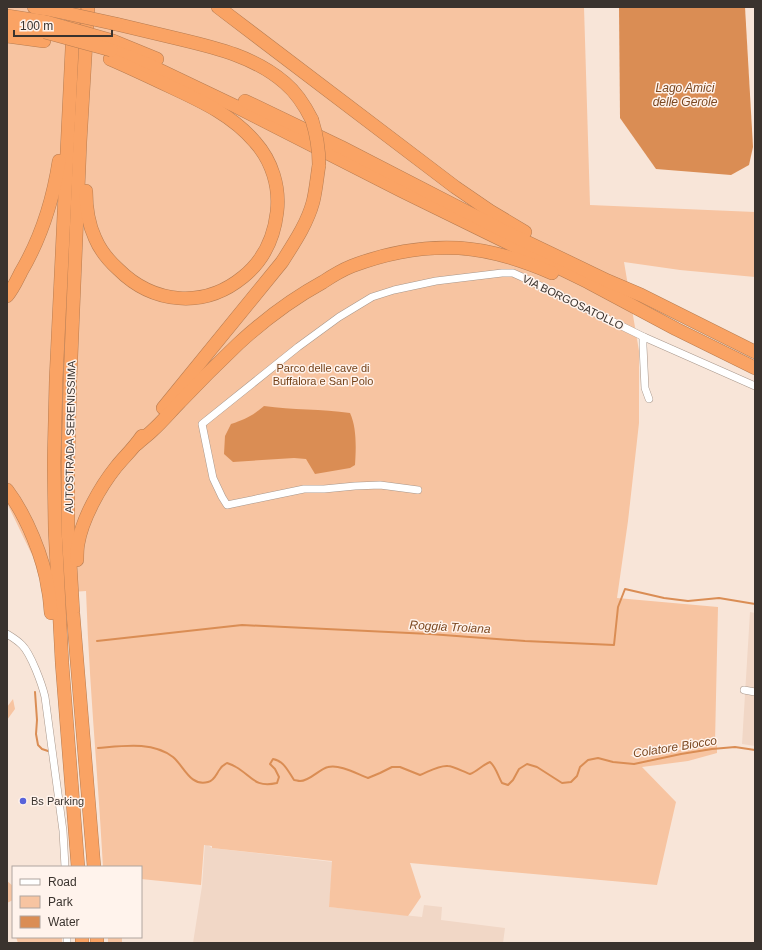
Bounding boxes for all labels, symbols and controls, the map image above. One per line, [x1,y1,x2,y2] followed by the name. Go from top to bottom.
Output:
[14,12,112,38] scale bar
[20,19,53,33] text: 100 m
[653,81,718,109] water label: Lago Amici delle Gerole
[521,272,626,332] street label: VIA BORGOSATOLLO
[63,360,77,513] street label: AUTOSTRADA SERENISSIMA
[273,362,373,387] park label: Parco delle cave di Buffalora e San Polo
[409,618,491,636] water label: Roggia Troiana
[632,733,718,761] water label: Colatore Biocco
[31,795,84,807] place label: Bs Parking
[18,796,28,806] marker: Bs Parking
[12,866,142,938] legend
[48,875,77,889] text: Road
[48,895,74,909] text: Park
[48,915,80,929] text: Water

